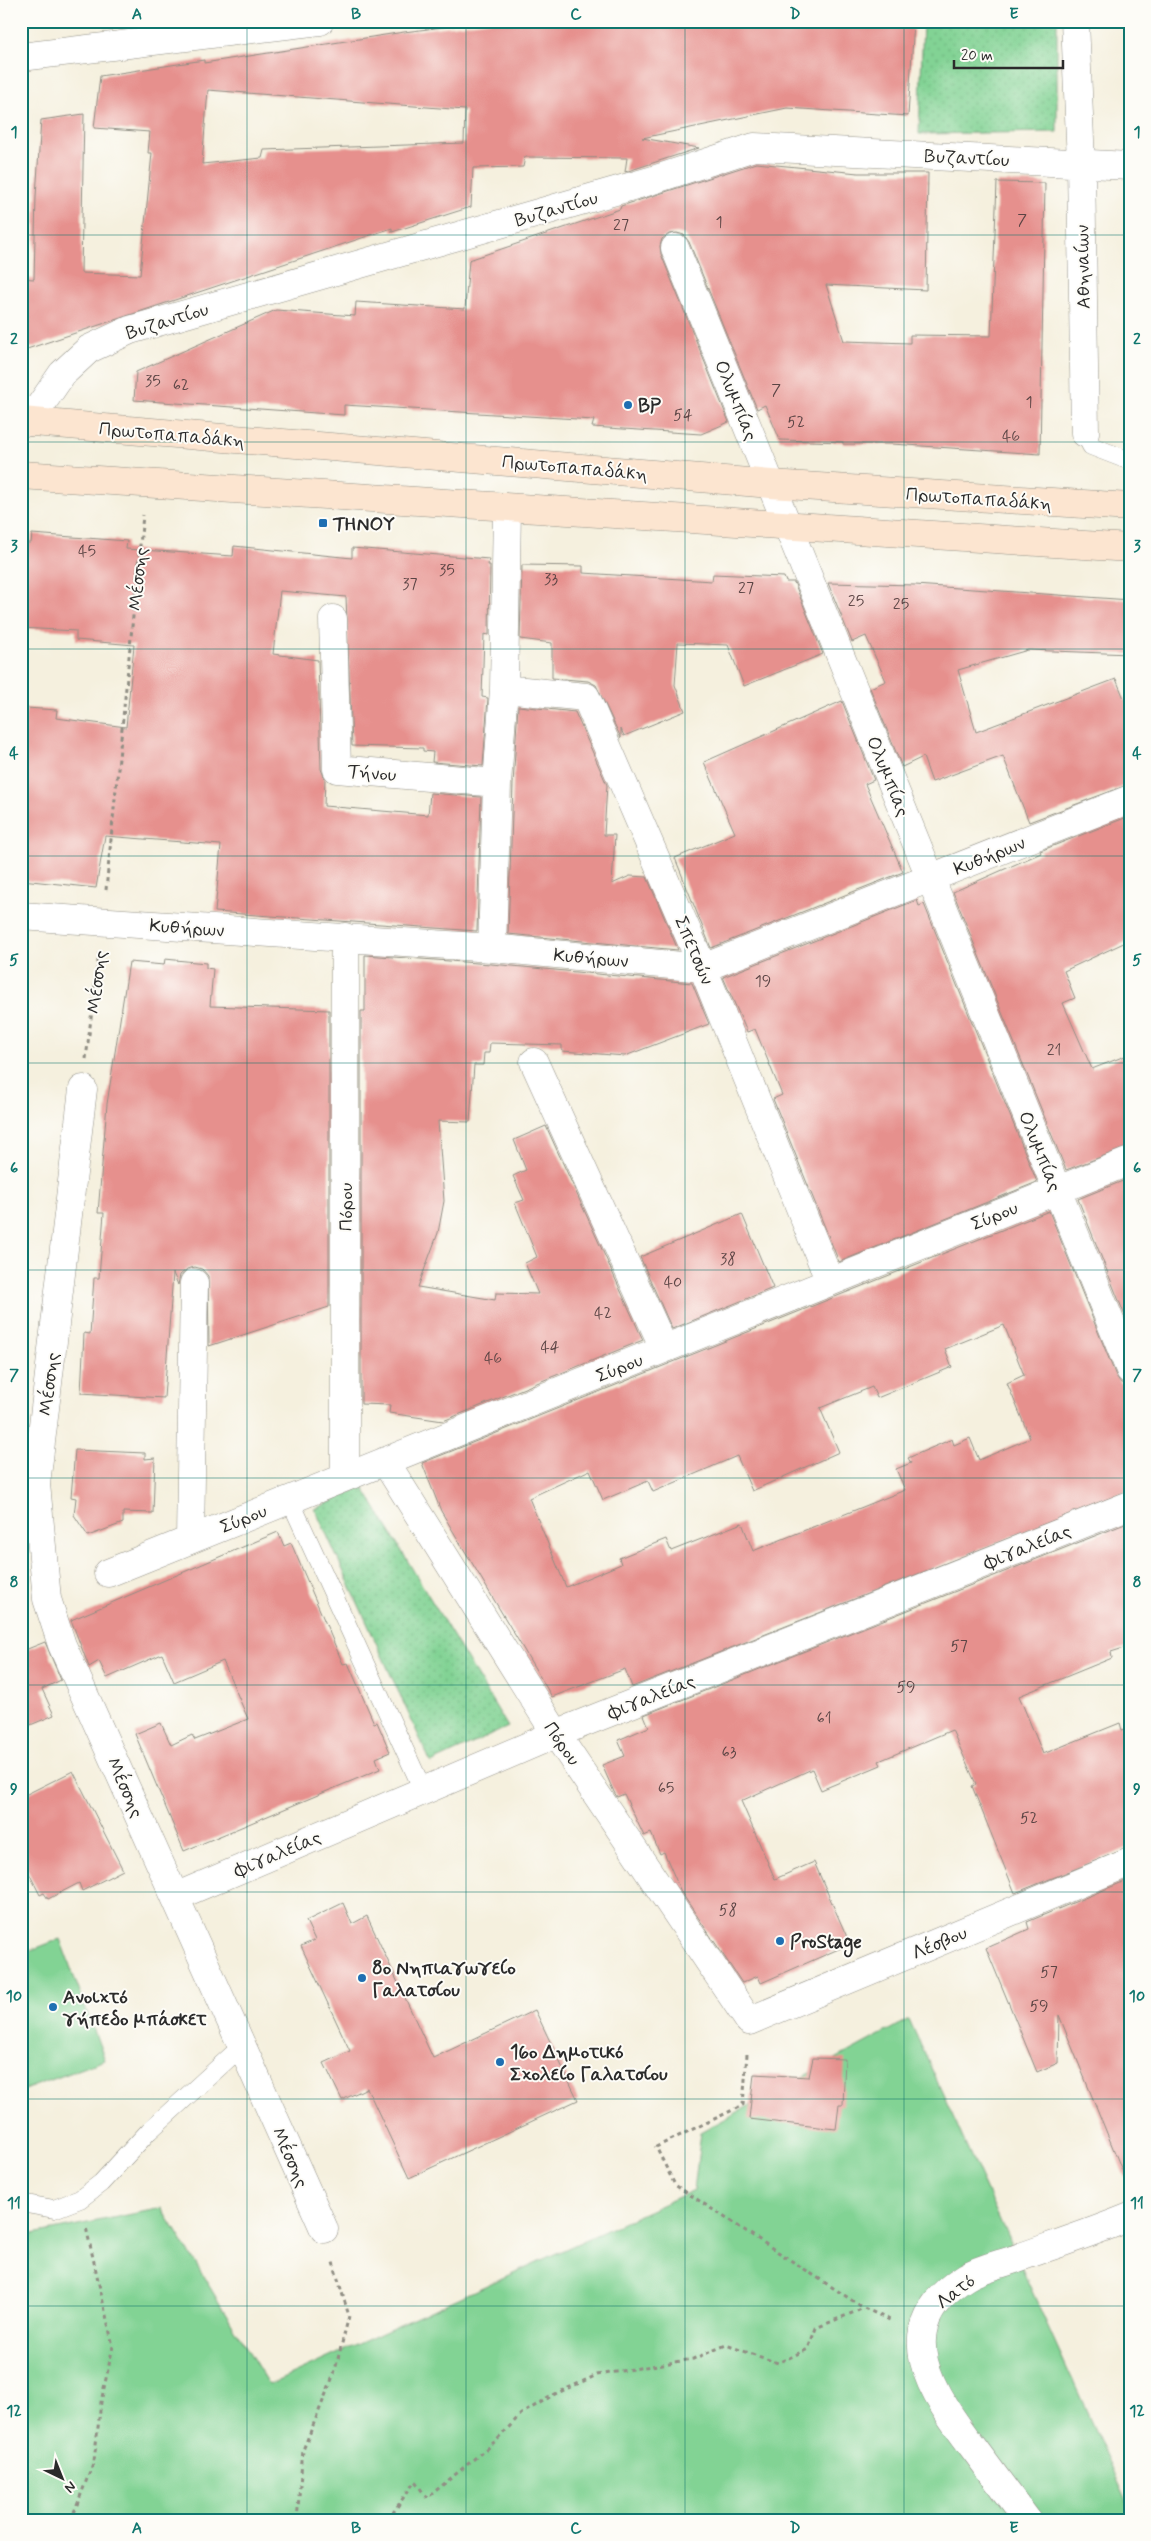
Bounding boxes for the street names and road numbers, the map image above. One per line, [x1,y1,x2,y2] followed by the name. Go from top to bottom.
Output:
[924,144,1010,173] street label: Βυζαντίου
[512,186,601,233] street label: Βυζαντίου
[1070,225,1097,309] street label: Αθηναίων
[123,297,212,346] street label: Βυζαντίου
[708,356,763,445] street label: Ολυμπίας
[98,417,246,454] street label: Πρωτοπαπαδάκη
[501,450,649,487] street label: Πρωτοπαπαδάκη
[905,482,1053,517] street label: Πρωτοπαπαδάκη
[123,546,154,612] street label: Μέσσης
[860,732,915,821] street label: Ολυμπίας
[346,759,397,788] street label: Τήνου
[950,831,1029,882] street label: Κυθήρων
[668,912,719,989] street label: Σπετσών
[149,913,225,944] street label: Κυθήρων
[552,943,629,974] street label: Κυθήρων
[81,949,114,1015] street label: Μέσσης
[1012,1107,1067,1196] street label: Ολυμπίας
[334,1183,359,1231] street label: Πόρου
[967,1196,1022,1237] street label: Σύρου
[592,1348,647,1389] street label: Σύρου
[33,1351,66,1417] street label: Μέσσης
[216,1499,271,1540] street label: Σύρου
[979,1519,1075,1577] street label: Φιγαλείας
[603,1669,699,1727] street label: Φιγαλείας
[538,1717,586,1771] street label: Πόρου
[100,1753,149,1822] street label: Μέσσης
[229,1825,325,1884] street label: Φιγαλείας
[908,1921,971,1966] street label: Λέσβου
[265,2123,314,2192] street label: Μέσσης
[931,2269,981,2315] street label: Λατό

